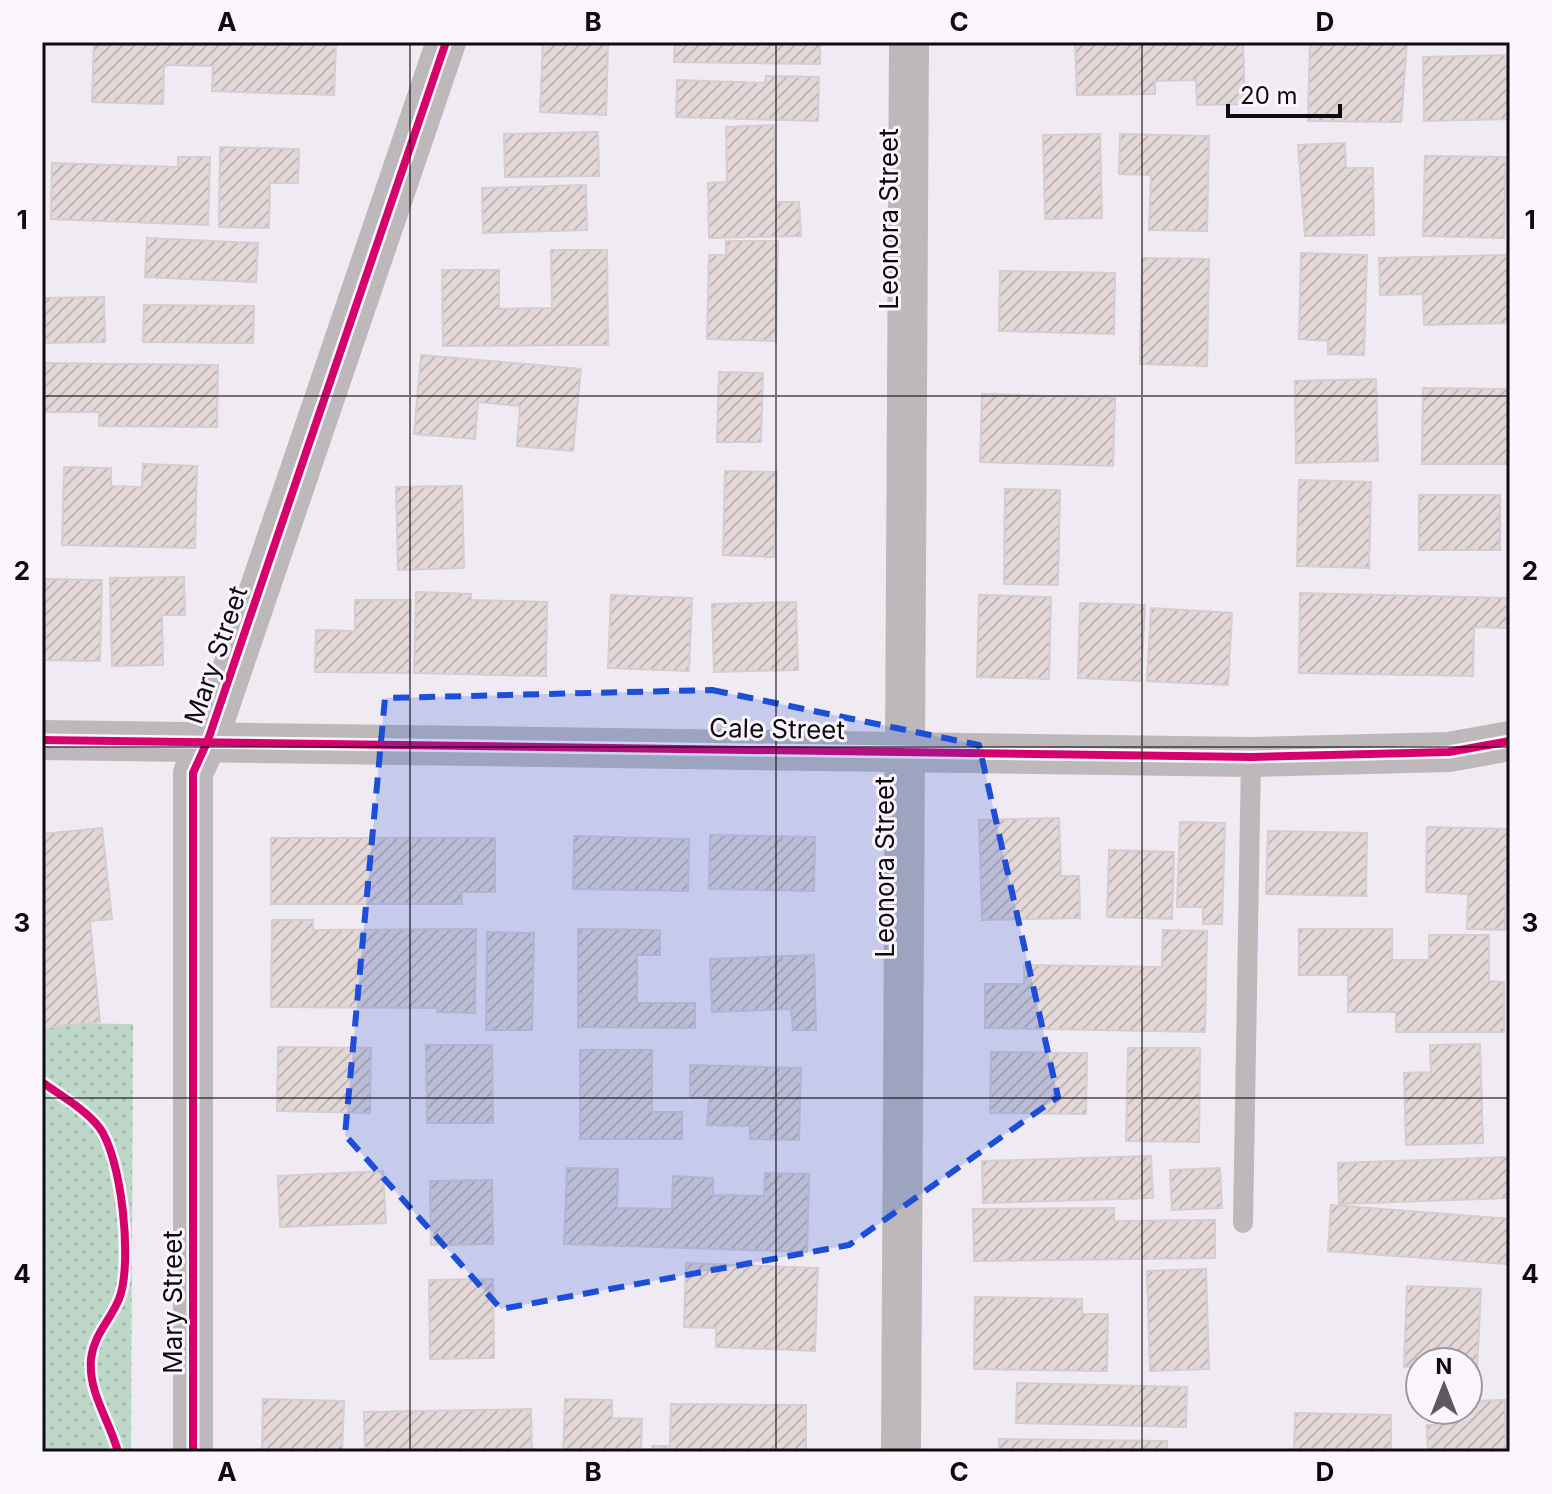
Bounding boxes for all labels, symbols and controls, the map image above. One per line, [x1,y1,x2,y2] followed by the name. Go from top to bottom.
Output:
[217,6,237,37] text: A
[584,6,602,37] text: B
[949,6,969,37] text: C
[1316,6,1334,37] text: D
[1228,68,1340,118] scale bar
[1240,81,1298,110] text: 20 m
[873,128,904,310] street label: Leonora Street
[16,204,28,235] text: 1
[1524,204,1536,235] text: 1
[14,555,30,586] text: 2
[1522,555,1538,586] text: 2
[177,582,254,728] street label: Mary Street
[709,712,845,745] street label: Cale Street
[869,776,900,958] street label: Leonora Street
[14,907,30,938] text: 3
[1522,907,1538,938] text: 3
[157,1230,188,1374] street label: Mary Street
[13,1258,31,1289] text: 4
[1521,1258,1539,1289] text: 4
[1404,1346,1484,1426] north arrow
[1436,1353,1452,1379] text: N
[217,1456,237,1487] text: A
[584,1456,602,1487] text: B
[949,1456,969,1487] text: C
[1316,1456,1334,1487] text: D

